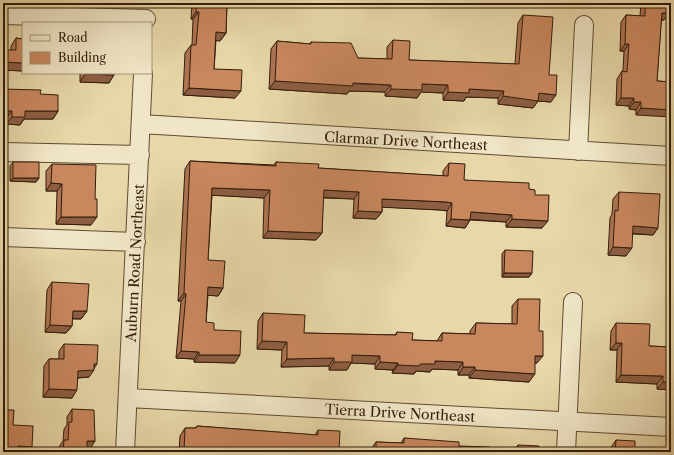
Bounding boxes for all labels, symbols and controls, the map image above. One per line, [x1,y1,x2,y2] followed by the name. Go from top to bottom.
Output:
[22,22,152,74] legend
[58,30,88,45] text: Road
[58,50,106,65] text: Building
[324,128,488,154] street label: Clarmar Drive Northeast
[122,183,148,343] street label: Auburn Road Northeast
[324,400,476,426] street label: Tierra Drive Northeast

